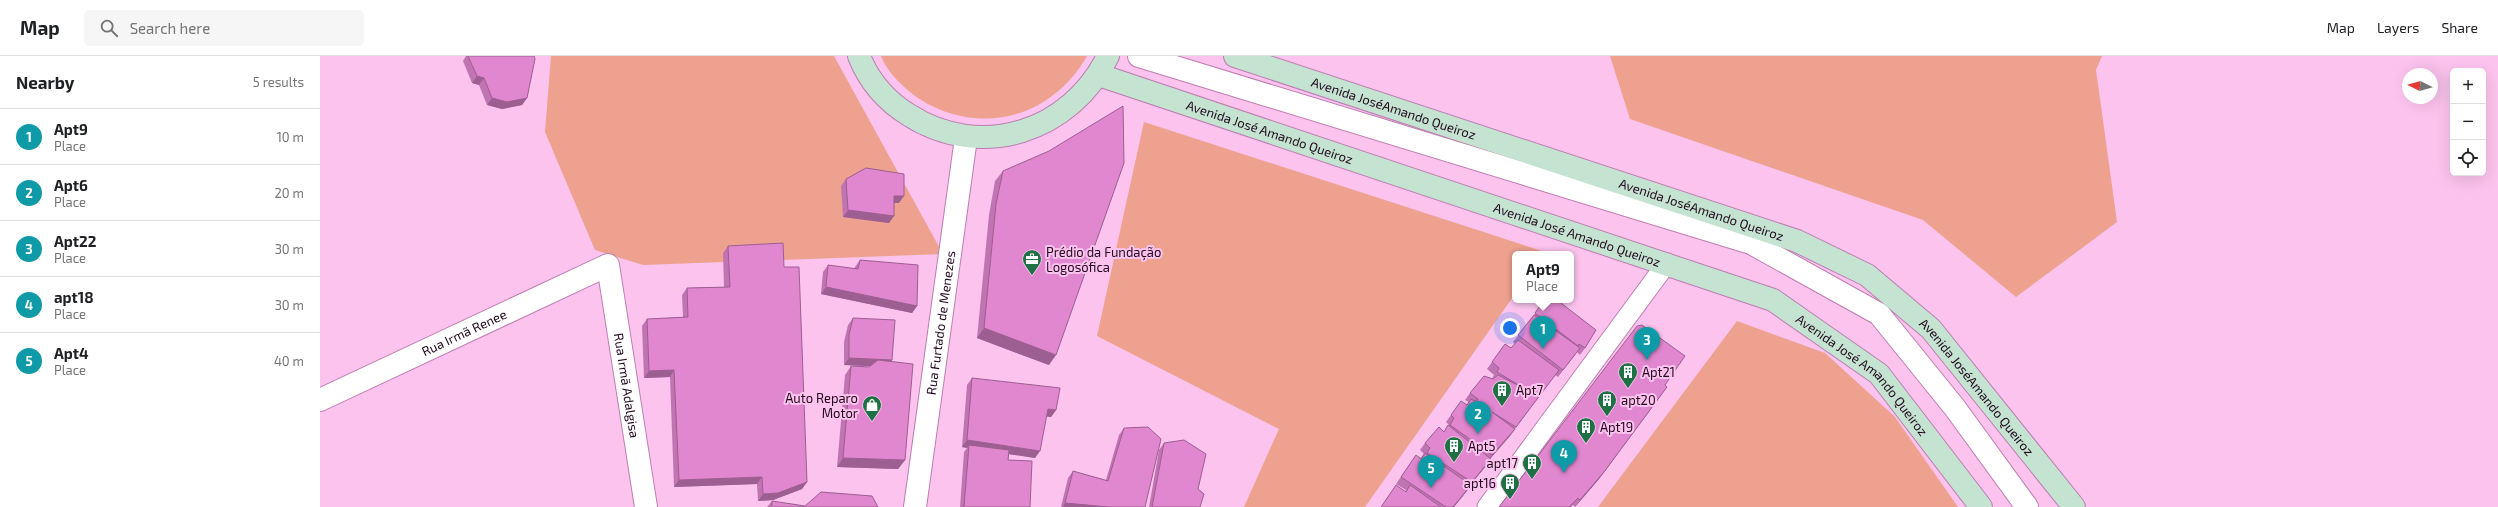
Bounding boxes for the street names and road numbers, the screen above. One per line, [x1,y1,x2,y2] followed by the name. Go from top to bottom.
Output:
[1309,74,1478,143] street label: Avenida JoséAmando Queiroz
[1184,97,1355,167] street label: Avenida José Amando Queiroz
[1617,175,1786,244] street label: Avenida JoséAmando Queiroz
[1492,199,1663,270] street label: Avenida José Amando Queiroz
[923,250,958,396] street label: Rua Furtado de Menezes
[419,306,509,359] street label: Rua Irmã Renee
[1793,311,1931,439] street label: Avenida José Amando Queiroz
[1916,315,2037,459] street label: Avenida JoséAmando Queiroz
[611,332,643,439] street label: Rua Irmã Adalgisa

